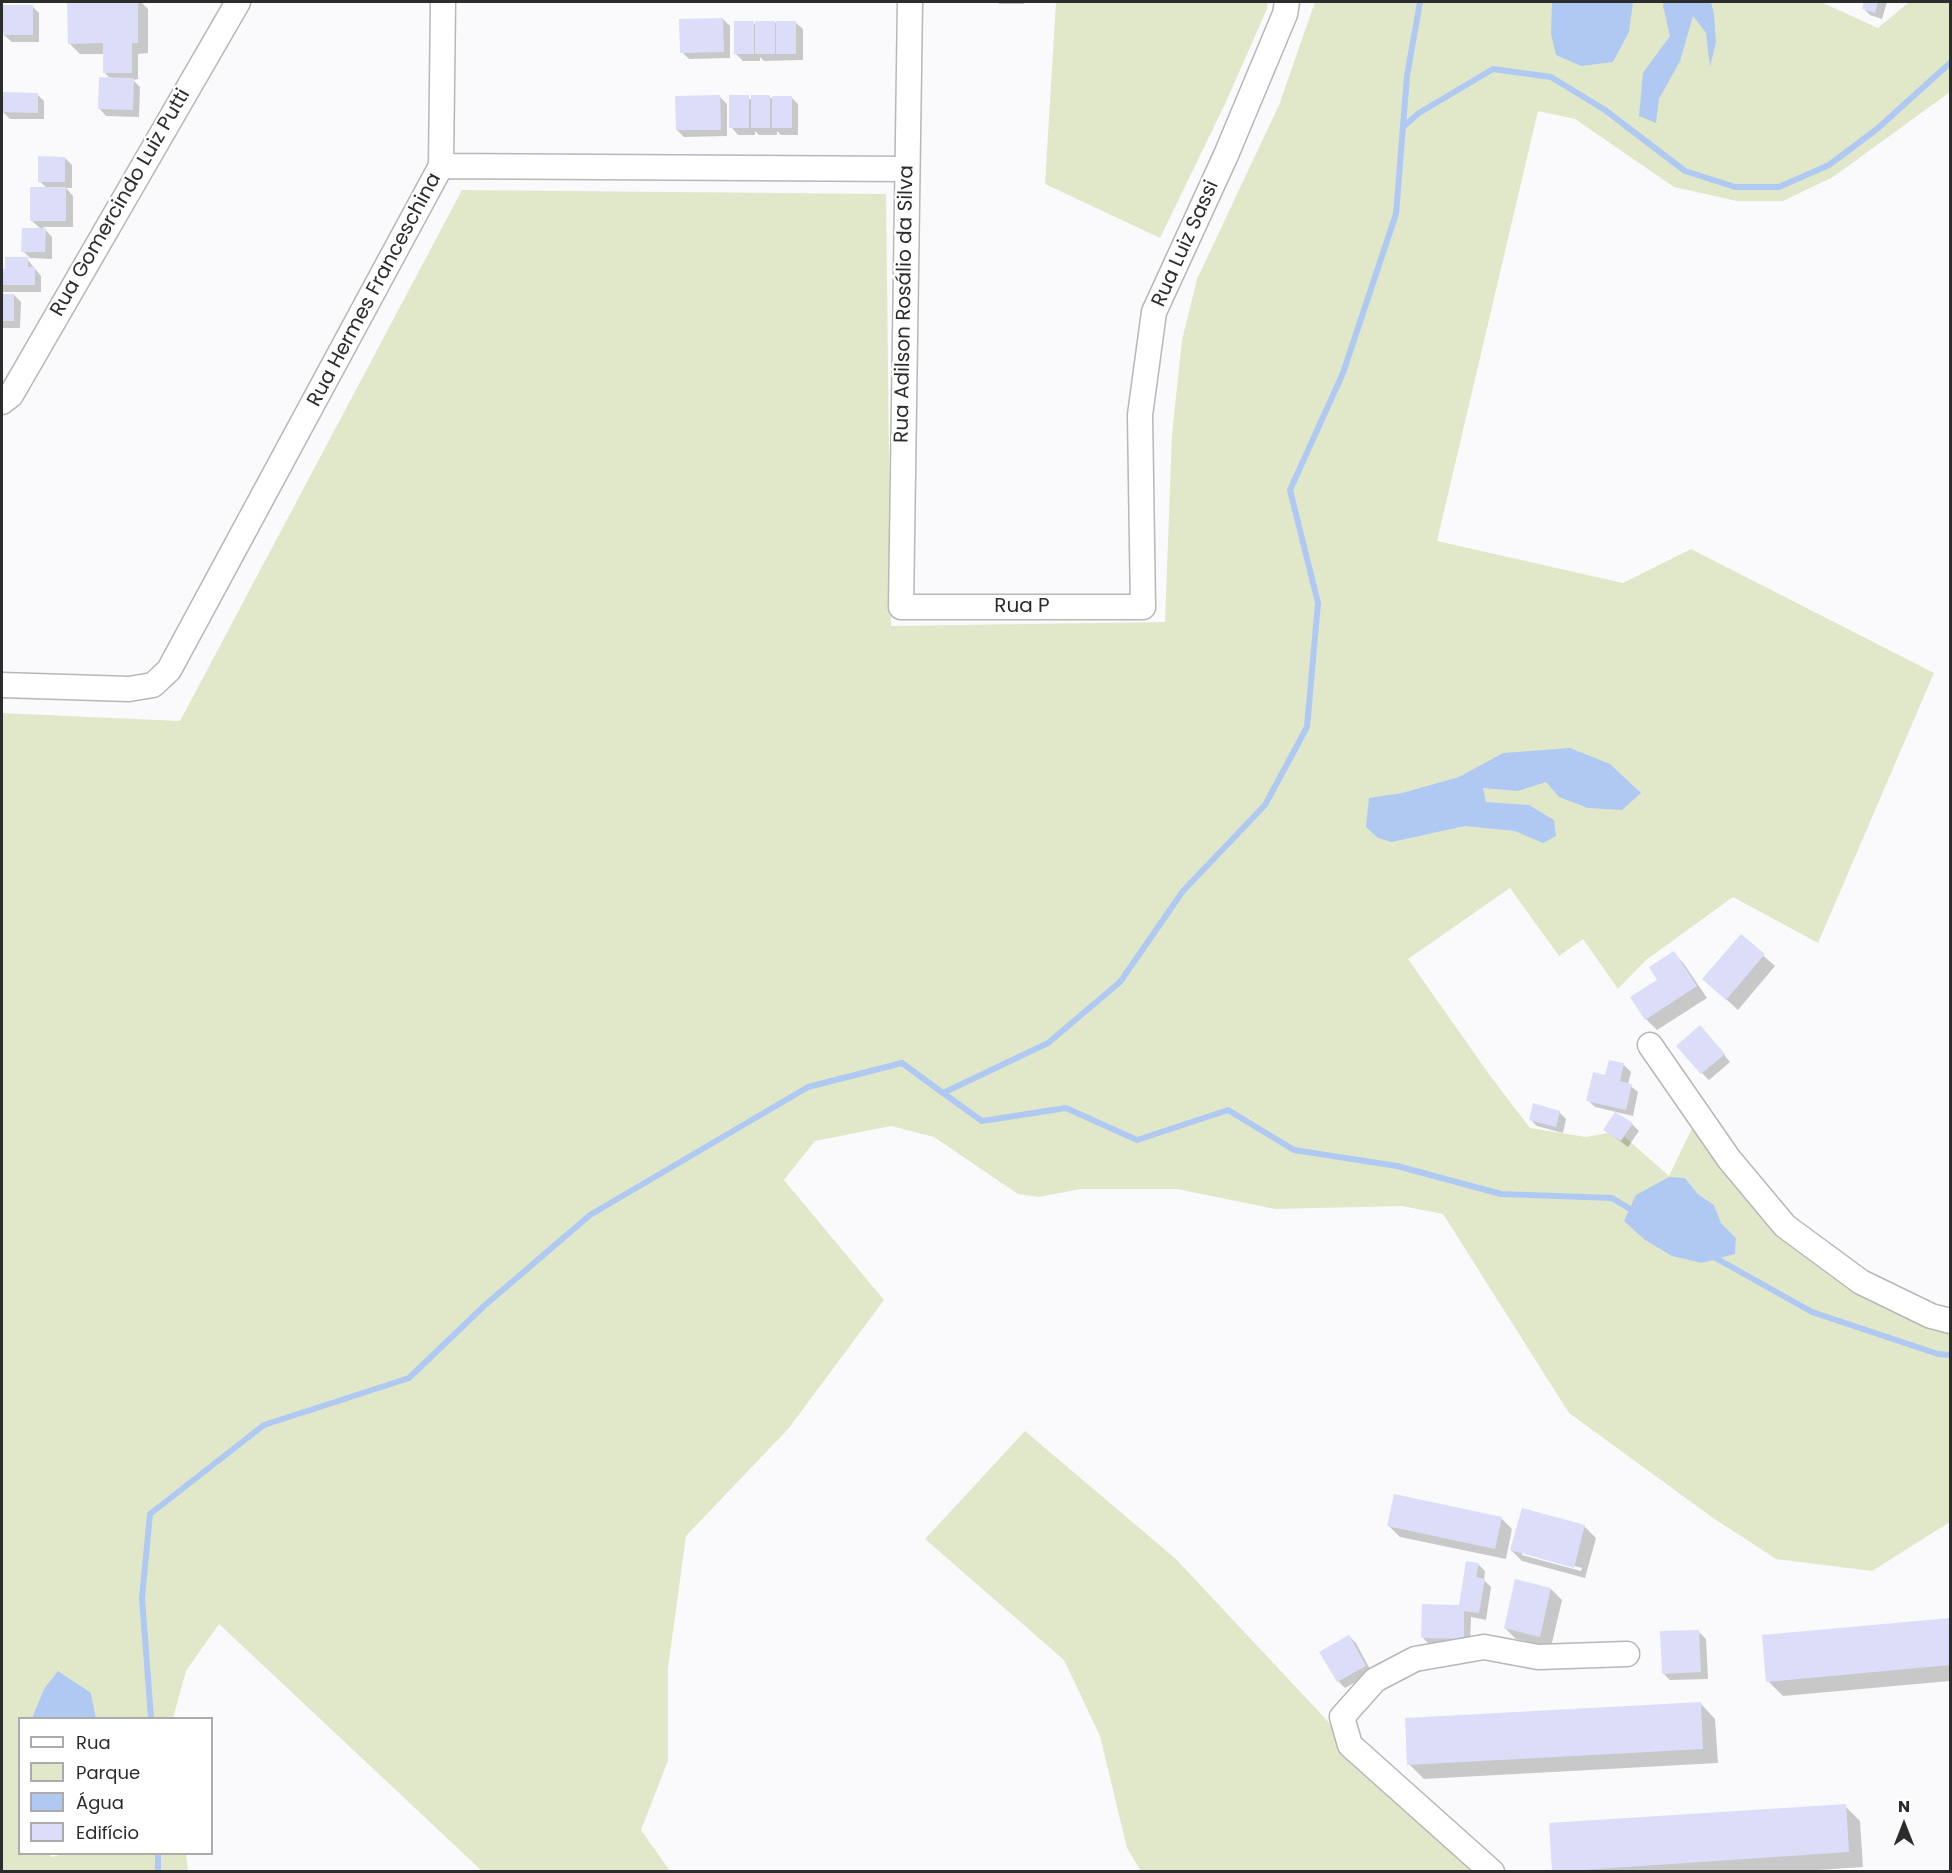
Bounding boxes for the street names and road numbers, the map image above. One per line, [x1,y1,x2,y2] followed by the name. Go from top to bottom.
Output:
[46,85,196,321] street label: Rua Gomercindo Luiz Putti
[891,165,919,443] street label: Rua Adilson Rosálio da Silva
[303,169,447,411] street label: Rua Hermes Franceschina
[1147,177,1225,311] street label: Rua Luiz Sassi
[994,595,1050,619] street label: Rua P

